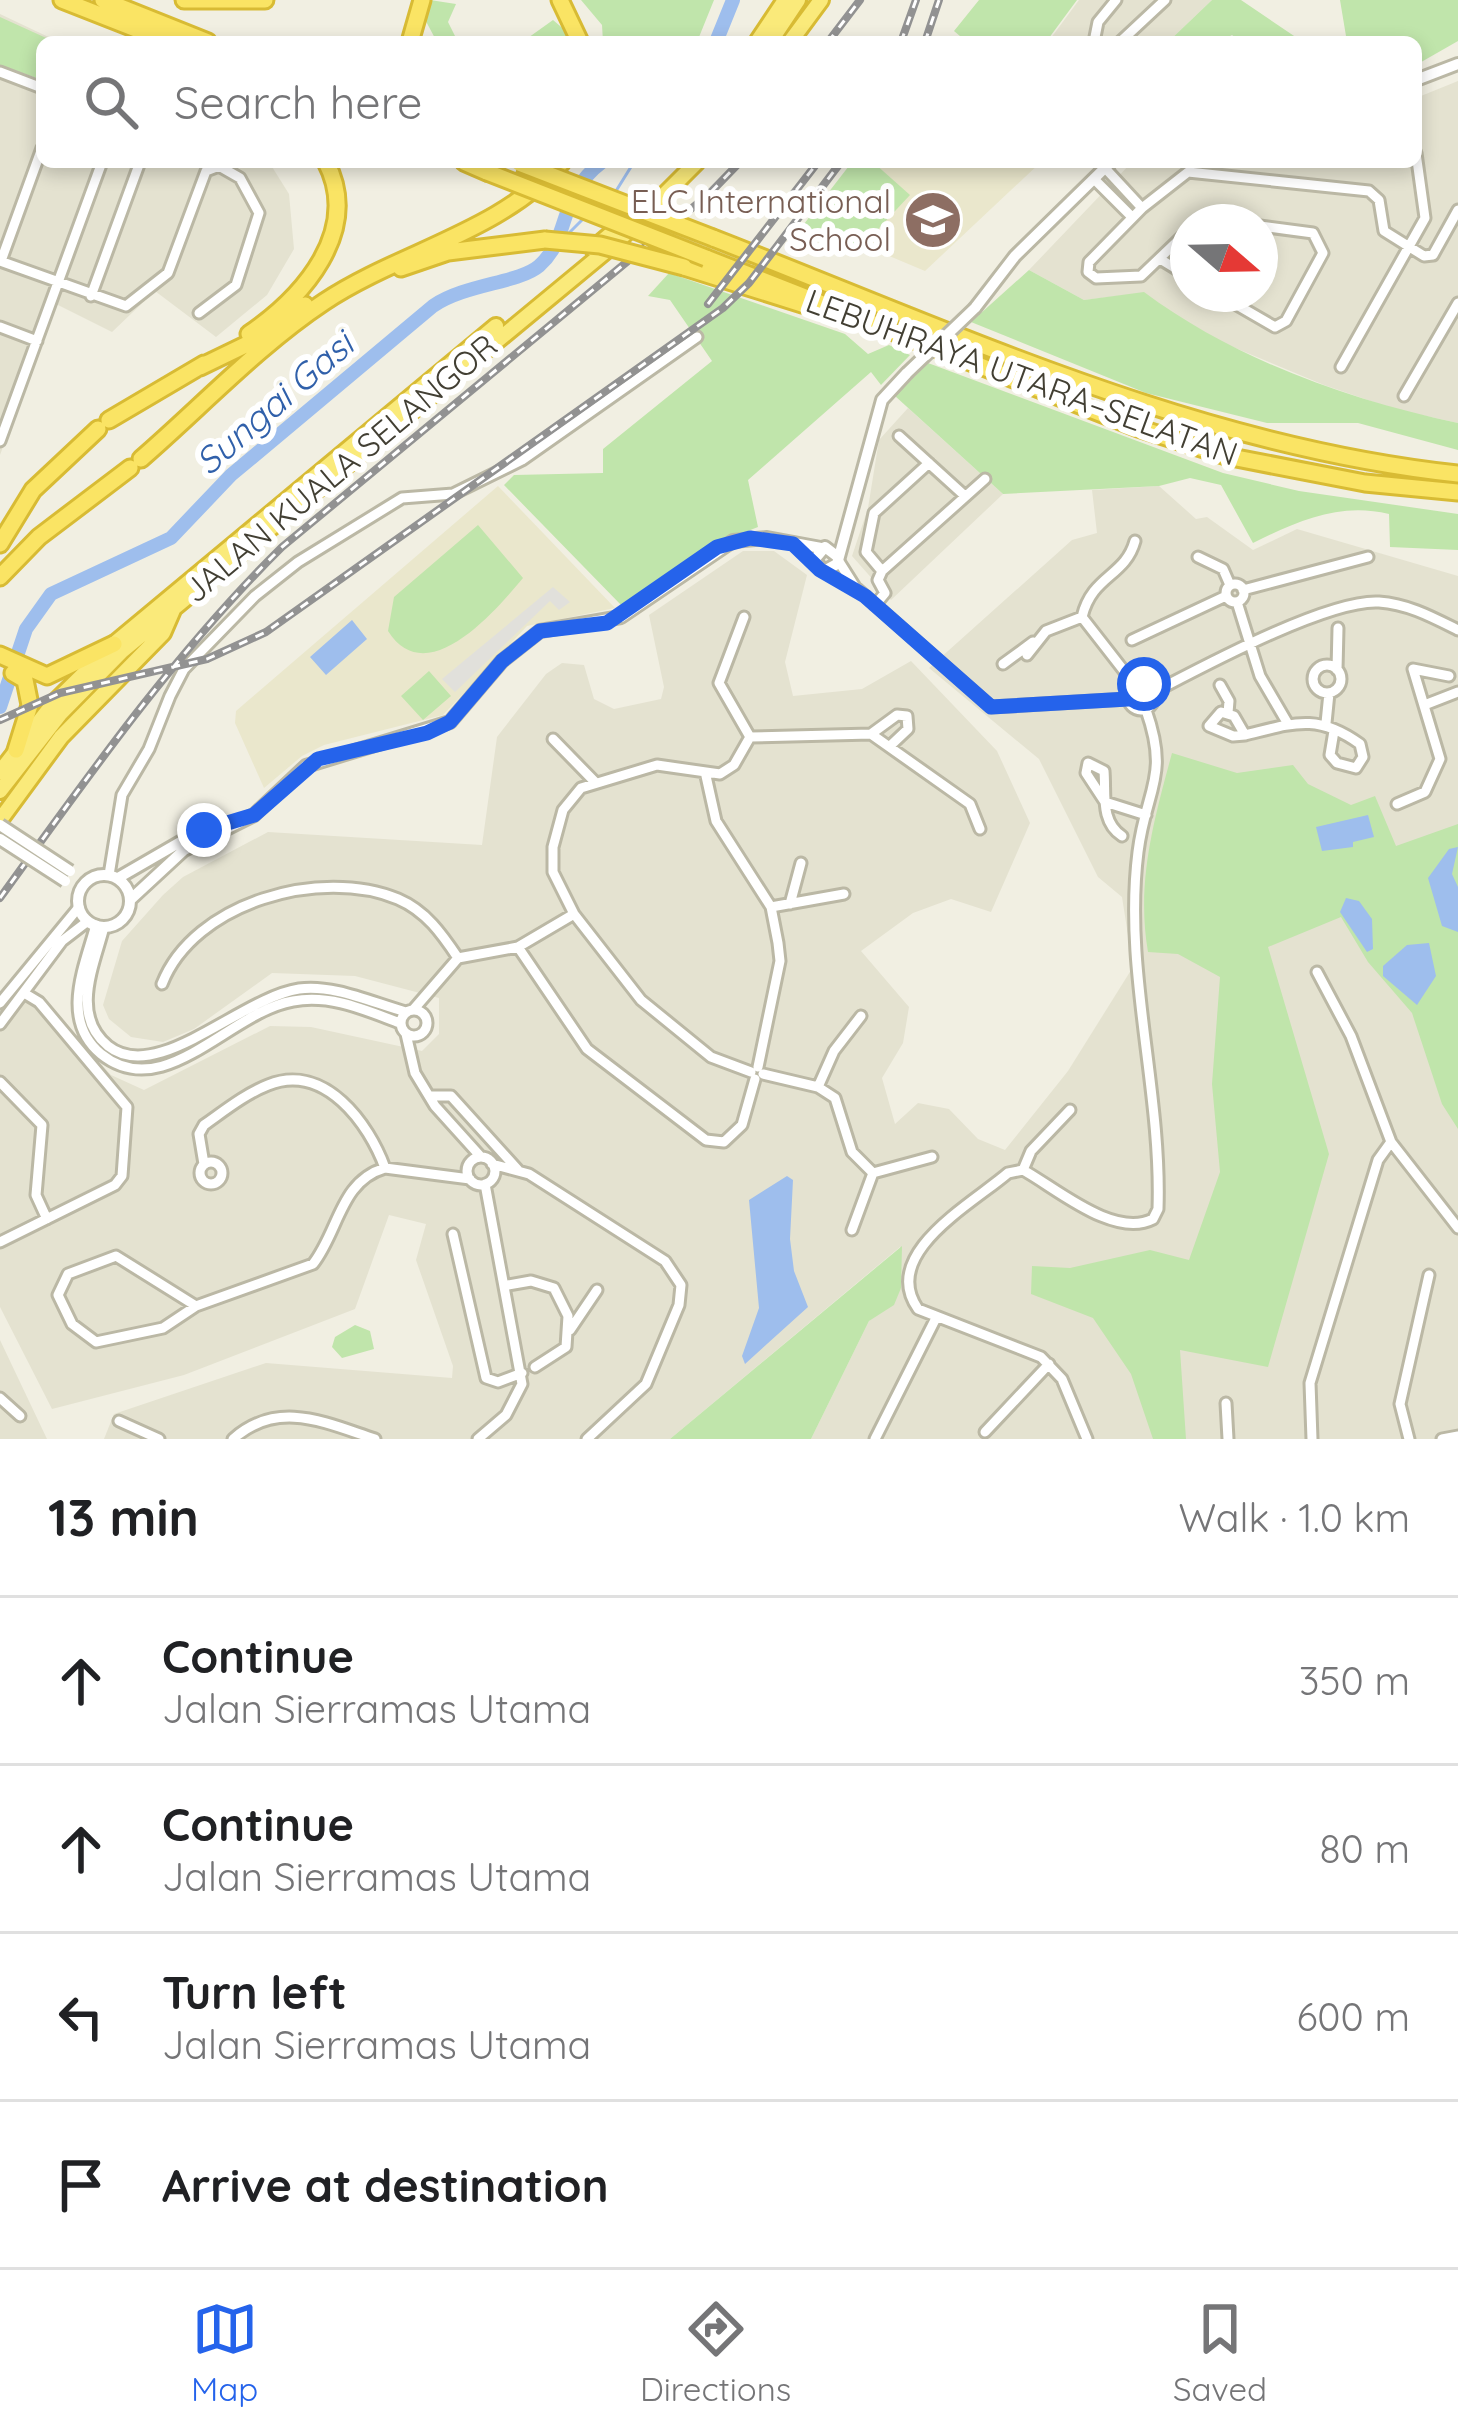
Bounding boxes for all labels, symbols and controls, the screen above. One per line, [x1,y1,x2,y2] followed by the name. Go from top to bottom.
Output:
[36,36,1422,168] search box
[78,69,144,135] icon: search
[174,74,422,130] text: Search here
[631,180,891,259] place label: ELC International School
[902,189,964,251] school or university icon: ELC International School
[1170,204,1278,312] north arrow
[801,279,1244,474] street label: LEBUHRAYA UTARA–SELATAN
[185,319,365,484] water label: Sungai Gasi
[175,324,505,611] street label: JALAN KUALA SELANGOR
[1117,657,1171,711] route start
[177,803,231,857] route end
[48,1485,199,1549] text: 13 min
[1179,1493,1410,1542] text: Walk · 1.0 km
[162,1628,354,1684] text: Continue
[48,1648,114,1714] icon: ahead
[1299,1656,1410,1705] text: 350 m
[162,1684,591,1733] text: Jalan Sierramas Utama
[162,1796,354,1852] text: Continue
[48,1816,114,1882] icon: ahead
[1320,1824,1410,1873] text: 80 m
[162,1852,591,1901] text: Jalan Sierramas Utama
[162,1964,347,2020] text: Turn left
[48,1984,114,2050] icon: left
[1296,1992,1410,2041] text: 600 m
[162,2020,591,2069] text: Jalan Sierramas Utama
[48,2152,114,2218] icon: arrive
[162,2157,608,2213] text: Arrive at destination
[191,2296,258,2409] tab: Map
[640,2296,791,2409] tab: Directions
[1173,2296,1267,2409] tab: Saved

